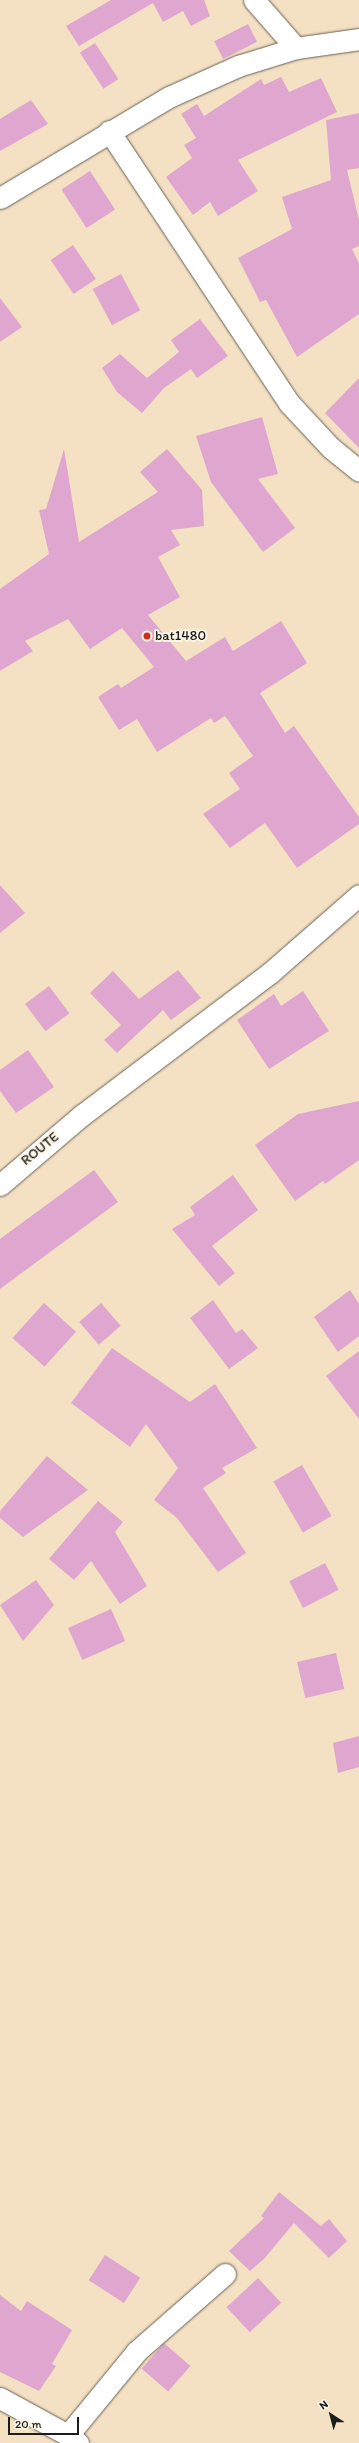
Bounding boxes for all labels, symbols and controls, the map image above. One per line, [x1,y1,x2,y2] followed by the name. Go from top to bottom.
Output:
[155,628,206,644] place label: bat1480
[142,631,152,641] marker: bat1480
[18,1129,62,1169] street label: ROUTE
[311,2395,351,2435] north arrow
[317,2397,330,2412] text: N
[10,2409,81,2435] scale bar
[15,2417,42,2431] text: 20 m

